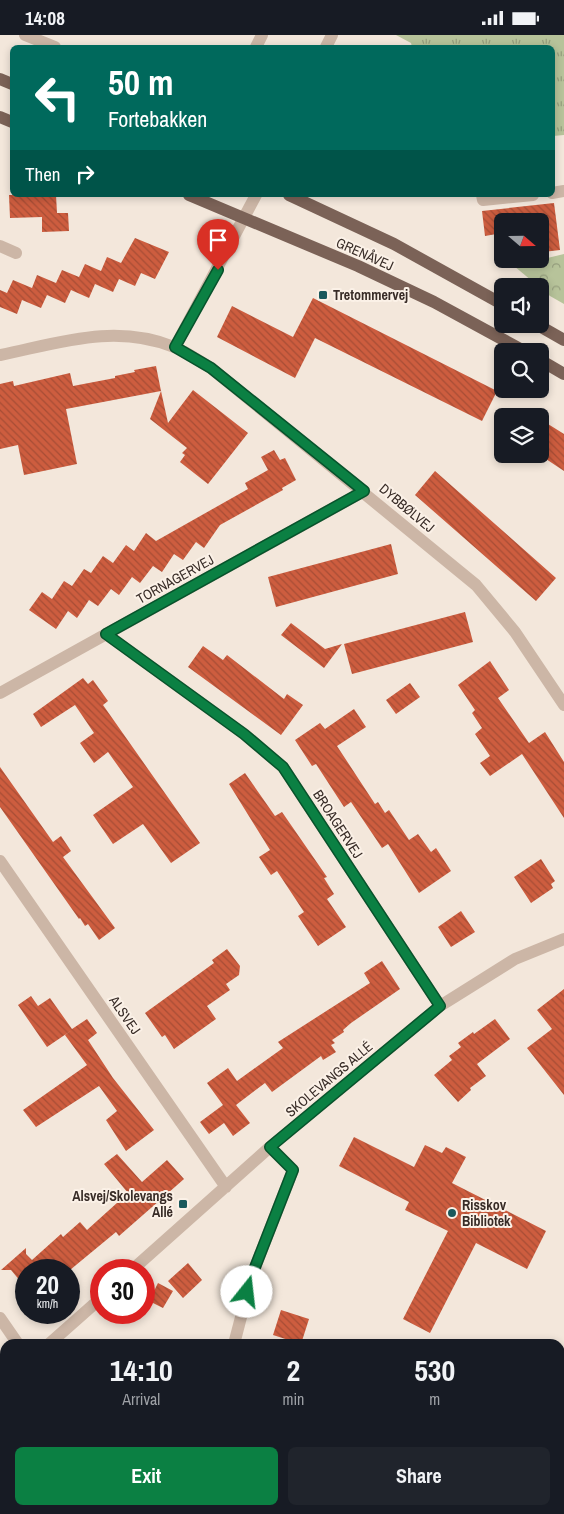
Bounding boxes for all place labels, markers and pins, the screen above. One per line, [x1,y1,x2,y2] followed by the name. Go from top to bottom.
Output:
[197,219,239,270] pin
[333,286,408,304] place label: Tretommervej
[317,289,329,301] marker: Tretommervej
[72,1187,173,1221] place label: Alsvej/Skolevangs Allé
[462,1196,511,1230] place label: Risskov Bibliotek
[177,1198,189,1210] marker: Alsvej/Skolevangs Allé
[446,1207,458,1219] marker: Risskov Bibliotek

